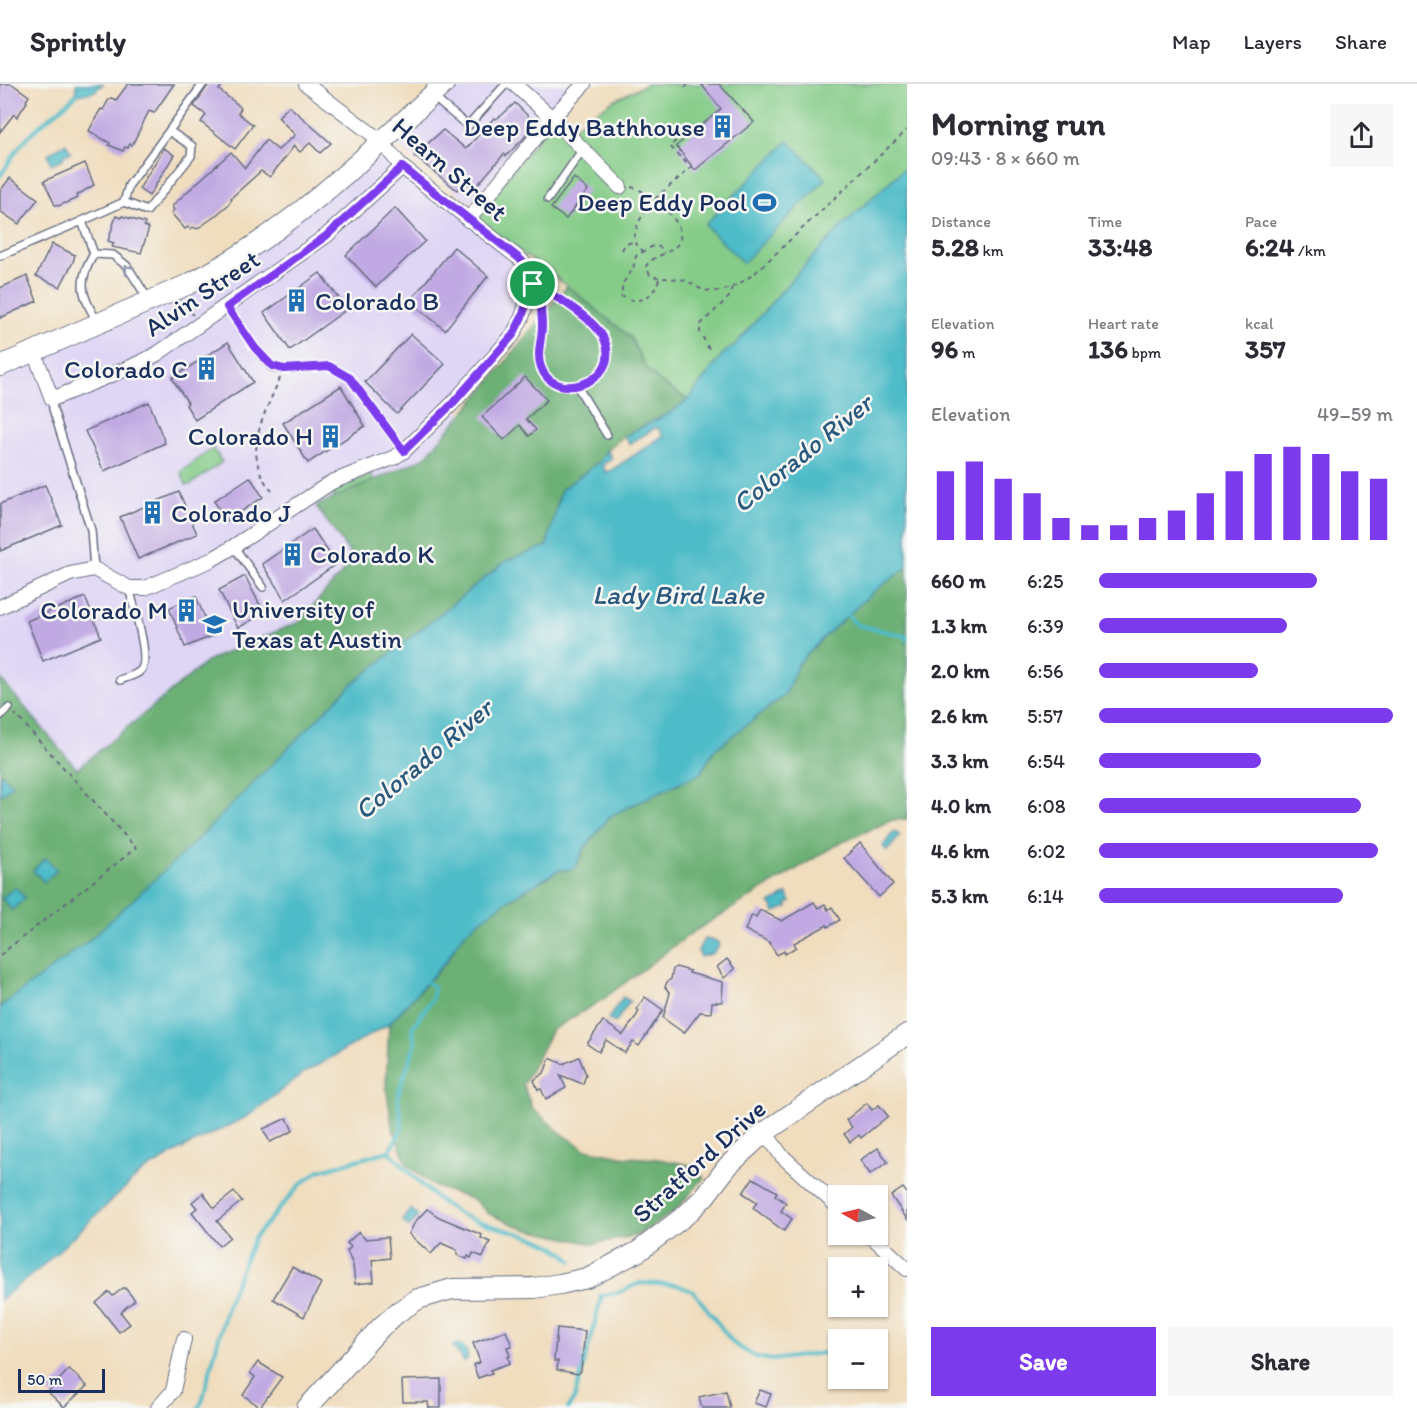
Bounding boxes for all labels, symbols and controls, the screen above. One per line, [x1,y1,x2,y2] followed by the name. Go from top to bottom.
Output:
[30,24,126,58] text: Sprintly
[1172,29,1211,54] text: Map
[1244,29,1302,54] text: Layers
[1335,29,1387,54] text: Share
[931,104,1106,143] text: Morning run
[1330,104,1393,167] button: share
[386,110,514,228] street label: Hearn Street
[463,111,705,143] place label: Deep Eddy Bathhouse
[710,114,736,140] building icon: Deep Eddy Bathhouse
[931,146,1080,170] text: 09:43 · 8 × 660 m
[577,186,747,218] place label: Deep Eddy Pool
[752,189,778,215] sports icon: Deep Eddy Pool
[931,212,991,231] text: Distance
[1088,212,1122,231] text: Time
[1245,212,1277,231] text: Pace
[931,231,979,263] text: 5.28
[1088,231,1153,263] text: 33:48
[1245,231,1294,263] text: 6:24
[979,241,1004,260] text: km
[1294,241,1326,260] text: /km
[138,243,266,343] street label: Alvin Street
[507,258,558,309] pin
[124,266,135,276] one-way arrow
[516,267,549,300] icon: arrive
[315,285,439,317] place label: Colorado B
[284,288,310,314] building icon: Colorado B
[931,314,995,333] text: Elevation
[1088,314,1159,333] text: Heart rate
[1245,314,1273,333] text: kcal
[931,333,958,365] text: 96
[1088,333,1128,365] text: 136
[1245,333,1286,365] text: 357
[958,343,975,362] text: m
[1128,343,1161,362] text: bpm
[64,353,188,385] place label: Colorado C
[193,356,219,382] building icon: Colorado C
[725,385,881,519] water label: Colorado River
[931,402,1010,426] text: Elevation
[1317,402,1393,426] text: 49–59 m
[188,420,313,452] place label: Colorado H
[318,423,344,449] building icon: Colorado H
[171,497,291,529] place label: Colorado J
[140,500,166,526] building icon: Colorado J
[310,538,434,570] place label: Colorado K
[279,541,305,567] building icon: Colorado K
[931,569,986,593] text: 660 m
[1027,569,1064,593] text: 6:25
[592,578,765,611] water label: Lady Bird Lake
[232,593,402,655] place label: University of Texas at Austin
[40,594,168,626] place label: Colorado M
[173,597,199,623] building icon: Colorado M
[201,611,227,637] school or university icon: University of Texas at Austin
[931,614,987,638] text: 1.3 km
[1027,614,1064,638] text: 6:39
[931,659,990,683] text: 2.0 km
[1027,659,1064,683] text: 6:56
[347,690,501,826] water label: Colorado River
[931,704,988,728] text: 2.6 km
[1027,704,1063,728] text: 5:57
[931,749,989,773] text: 3.3 km
[1027,749,1065,773] text: 6:54
[931,794,991,818] text: 4.0 km
[1027,794,1066,818] text: 6:08
[931,839,989,863] text: 4.6 km
[1027,839,1065,863] text: 6:02
[931,884,988,908] text: 5.3 km
[1027,884,1064,908] text: 6:14
[626,1093,772,1229] street label: Stratford Drive
[828,1185,888,1245] north arrow
[828,1185,888,1389] map controls
[828,1257,888,1317] button: +
[931,1327,1156,1396] button: Save
[1168,1327,1393,1396] button: Share
[828,1329,888,1389] button: −
[18,1366,105,1394] scale bar
[27,1370,62,1389] text: 50 m

